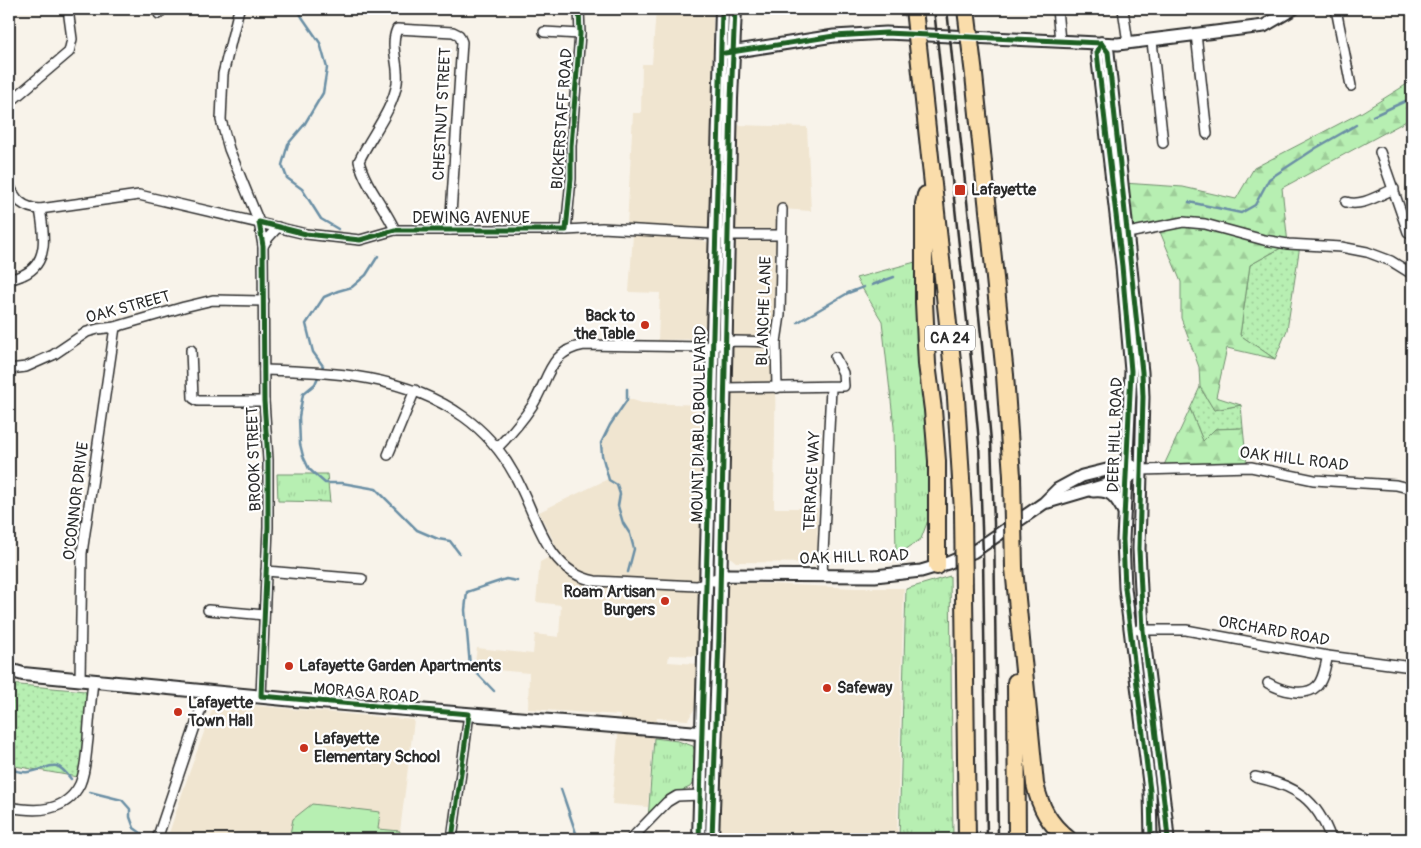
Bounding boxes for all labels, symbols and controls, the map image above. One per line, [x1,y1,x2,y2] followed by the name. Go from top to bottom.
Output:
[429,47,455,181] street label: CHESTNUT STREET
[547,48,577,190] street label: BICKERSTAFF ROAD
[971,180,1037,200] place label: Lafayette
[953,183,967,197] marker: Lafayette
[412,208,530,228] street label: DEWING AVENUE
[752,256,776,366] street label: BLANCHE LANE
[84,286,173,328] street label: OAK STREET
[574,306,636,344] place label: Back to the Table
[639,319,651,331] marker: Back to the Table
[687,325,711,523] street label: MOUNT DIABLO BOULEVARD
[925,326,975,350] road number: CA 24
[1103,377,1127,493] street label: DEER HILL ROAD
[242,406,266,512] street label: BROOK STREET
[799,430,825,532] street label: TERRACE WAY
[59,441,93,561] street label: O'CONNOR DRIVE
[1238,442,1350,476] street label: OAK HILL ROAD
[799,545,909,569] street label: OAK HILL ROAD
[563,582,656,620] place label: Roam Artisan Burgers
[659,595,671,607] marker: Roam Artisan Burgers
[1217,611,1331,651] street label: ORCHARD ROAD
[299,656,502,676] place label: Lafayette Garden Apartments
[283,660,295,672] marker: Lafayette Garden Apartments
[313,678,419,708] street label: MORAGA ROAD
[837,678,892,698] place label: Safeway
[821,682,833,694] marker: Safeway
[187,693,254,731] place label: Lafayette Town Hall
[172,706,184,718] marker: Lafayette Town Hall
[314,729,441,767] place label: Lafayette Elementary School
[298,742,310,754] marker: Lafayette Elementary School

